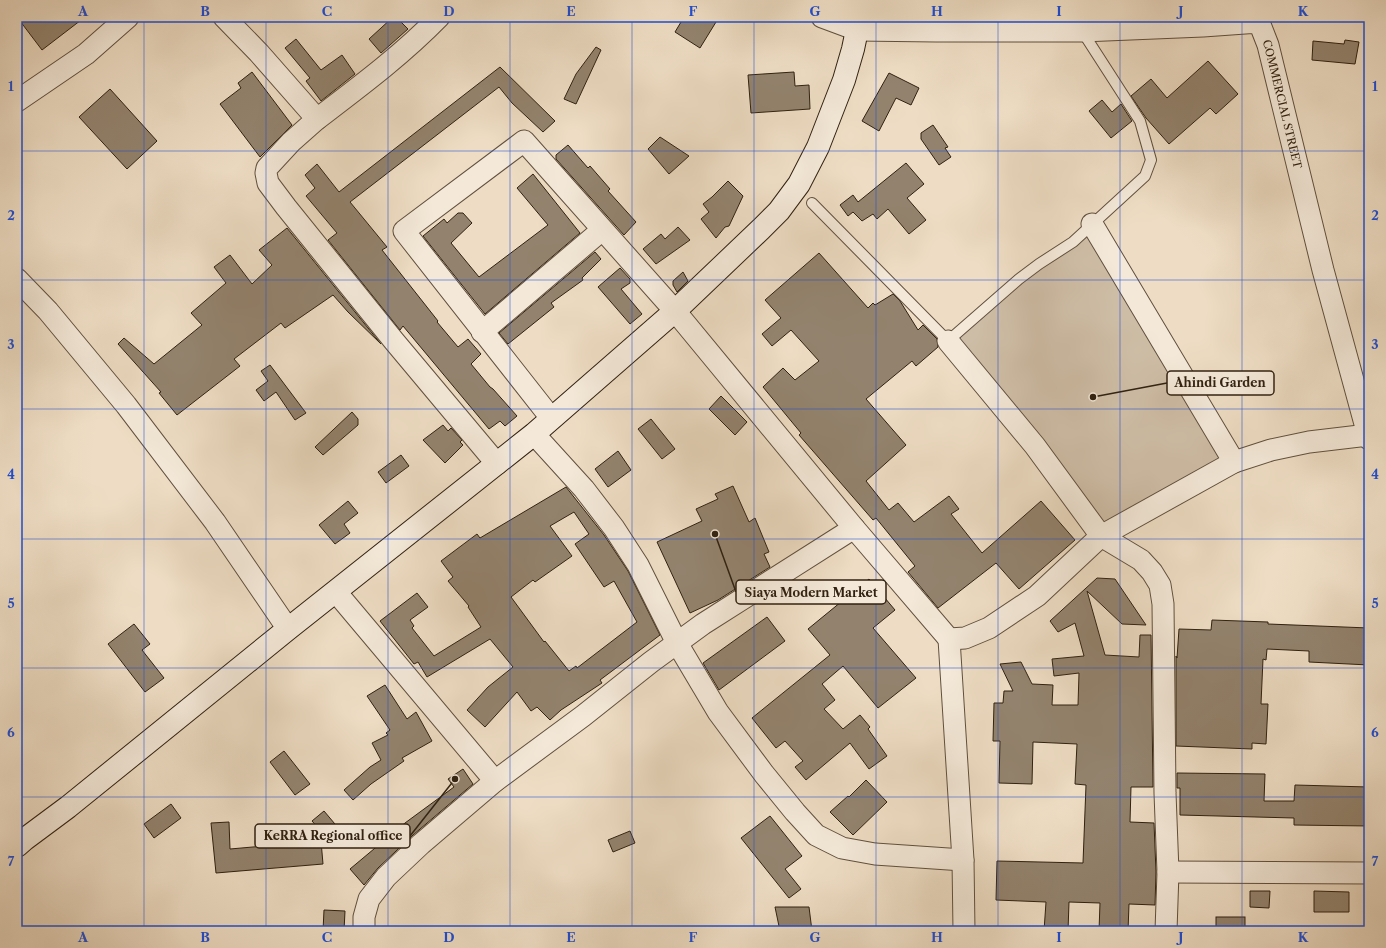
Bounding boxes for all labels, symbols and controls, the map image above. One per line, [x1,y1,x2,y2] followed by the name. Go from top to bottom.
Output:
[77,3,89,19] text: A
[200,3,210,19] text: B
[322,3,332,19] text: C
[443,3,455,19] text: D
[566,3,576,19] text: E
[689,3,698,19] text: F
[809,3,821,19] text: G
[931,3,943,19] text: H
[1056,3,1062,19] text: I
[1176,3,1184,19] text: J
[1298,3,1309,19] text: K
[1260,37,1305,171] street label: COMMERCIAL STREET
[8,78,14,94] text: 1
[1372,78,1378,94] text: 1
[7,207,15,223] text: 2
[1371,207,1379,223] text: 2
[7,336,15,352] text: 3
[1371,336,1379,352] text: 3
[1167,371,1274,395] callout: Ahindi Garden
[1173,375,1267,390] text: Ahindi Garden
[7,466,15,482] text: 4
[1371,466,1379,482] text: 4
[736,580,886,604] callout: Siaya Modern Market
[745,585,878,600] text: Siaya Modern Market
[7,595,15,611] text: 5
[1371,595,1379,611] text: 5
[7,724,15,740] text: 6
[1371,724,1379,740] text: 6
[255,824,410,848] callout: KeRRA Regional office
[264,828,403,843] text: KeRRA Regional office
[8,853,15,869] text: 7
[1372,853,1379,869] text: 7
[77,929,89,945] text: A
[200,929,210,945] text: B
[322,929,332,945] text: C
[443,929,455,945] text: D
[566,929,576,945] text: E
[689,929,698,945] text: F
[809,929,821,945] text: G
[931,929,943,945] text: H
[1056,929,1062,945] text: I
[1176,929,1184,945] text: J
[1298,929,1309,945] text: K

